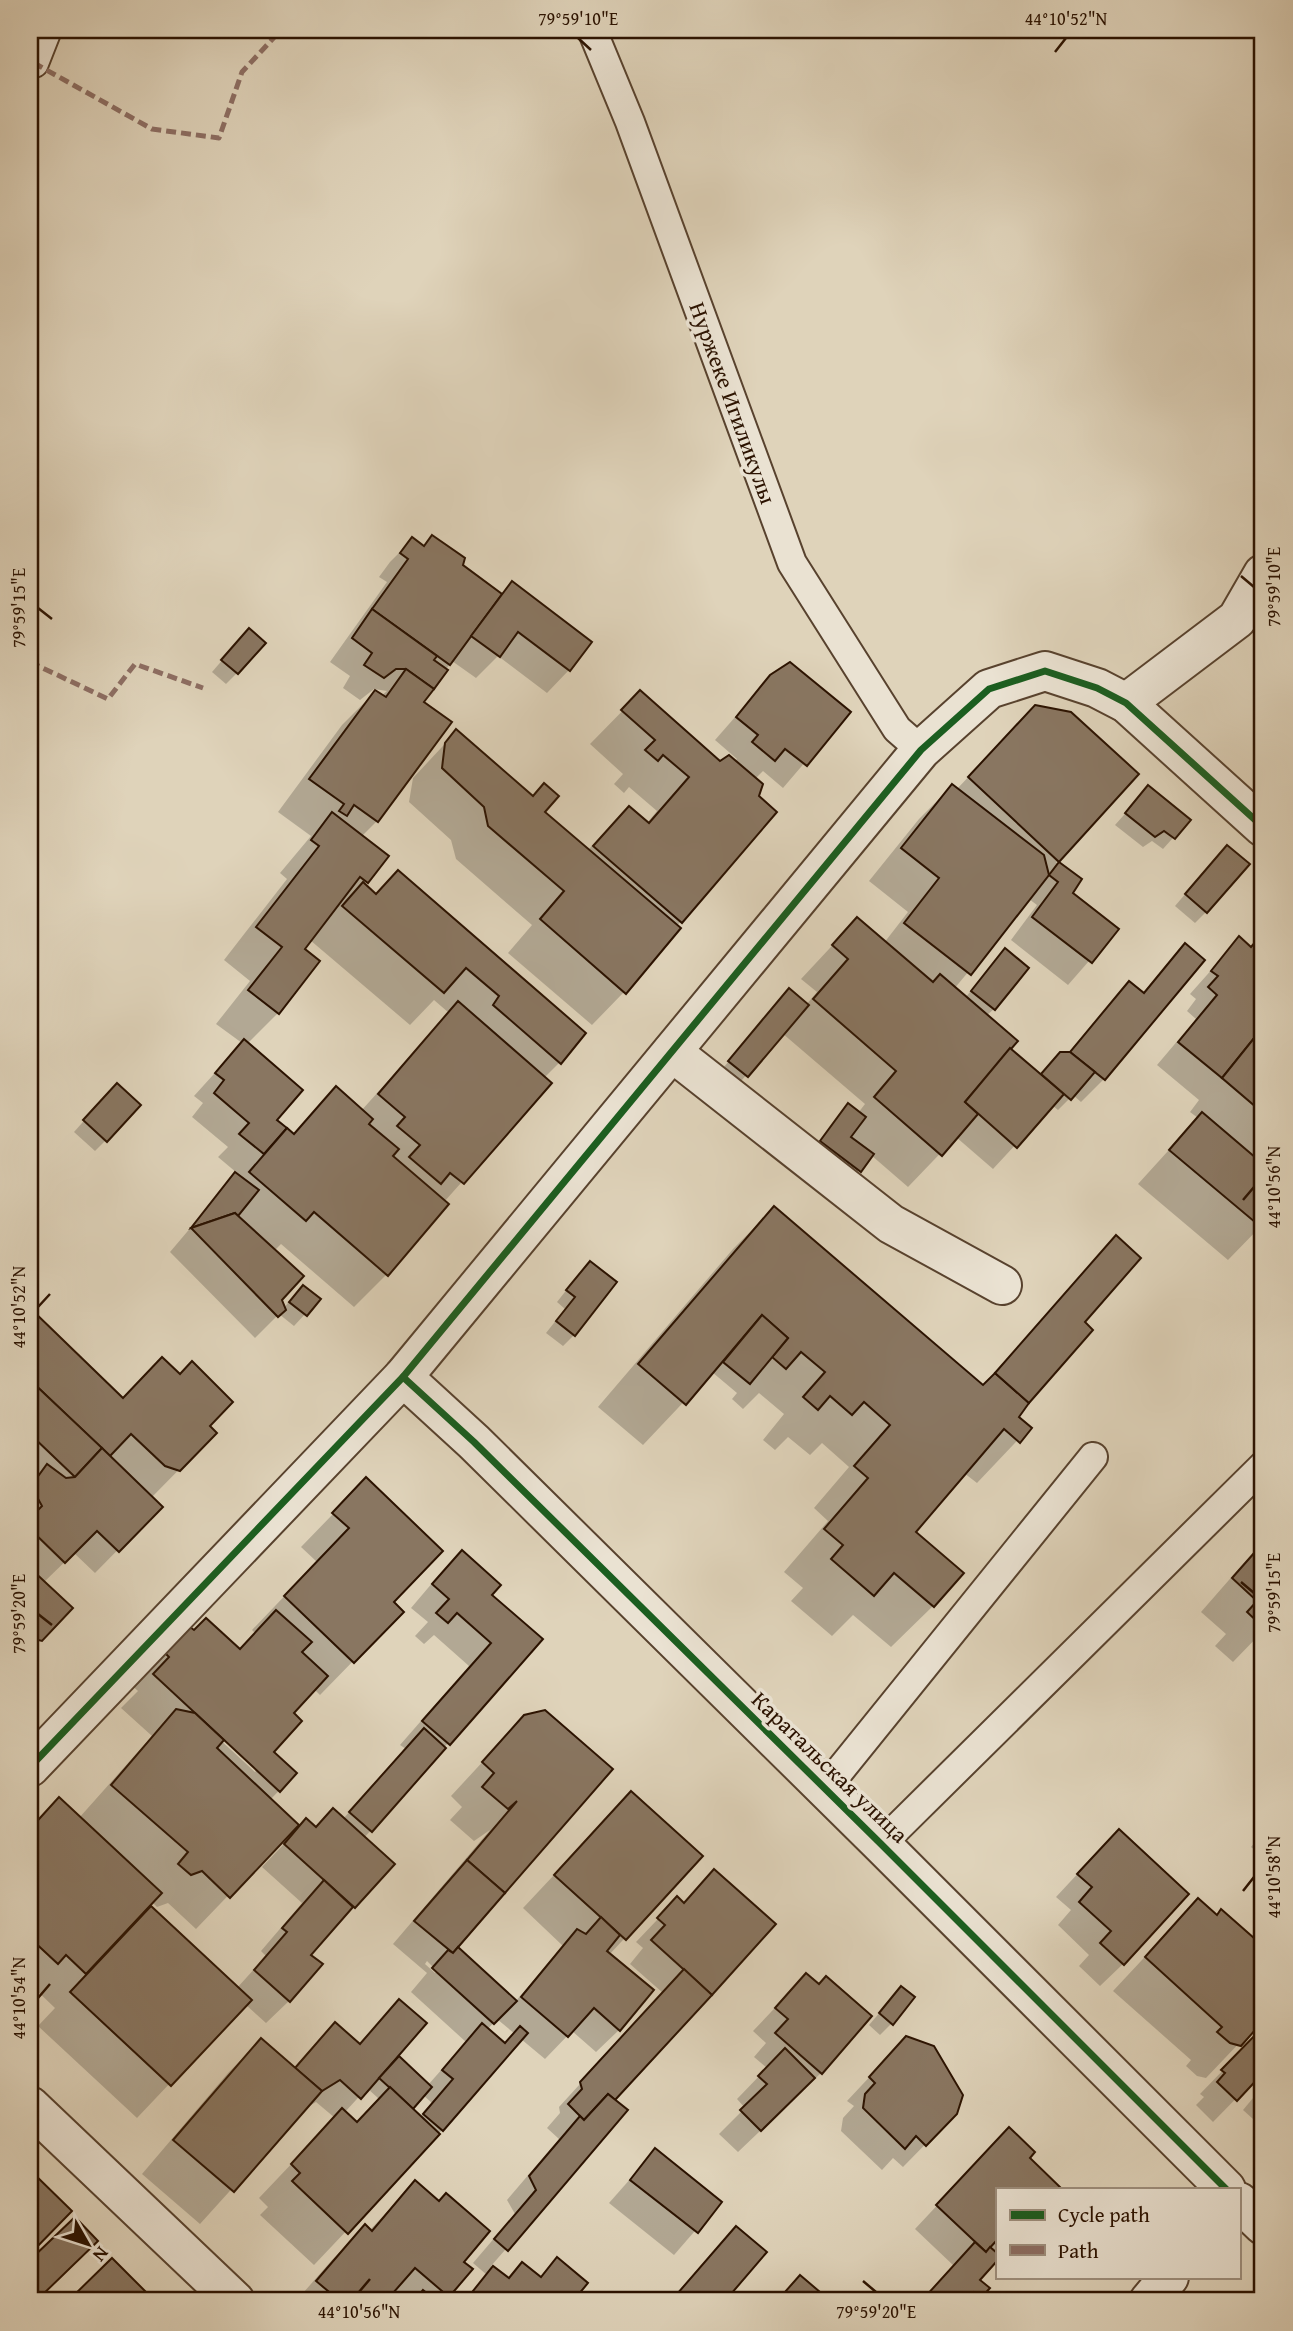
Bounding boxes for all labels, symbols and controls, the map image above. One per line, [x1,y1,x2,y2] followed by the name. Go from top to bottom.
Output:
[538,5,618,32] text: 79°59'10"E
[1025,5,1108,32] text: 44°10'52"N
[682,297,785,508] street label: Нуржеке Игиликулы
[1260,547,1287,627] text: 79°59'10"E
[5,568,32,648] text: 79°59'15"E
[1260,1145,1287,1228] text: 44°10'56"N
[5,1265,32,1348] text: 44°10'52"N
[1260,1553,1287,1633] text: 79°59'15"E
[5,1574,32,1654] text: 79°59'20"E
[745,1683,916,1850] street label: Каратальская улица
[1260,1835,1287,1918] text: 44°10'58"N
[5,1956,32,2039] text: 44°10'54"N
[996,2188,1240,2278] legend
[1058,2199,1150,2230] text: Cycle path
[52,2208,122,2278] north arrow
[1058,2235,1099,2266] text: Path
[86,2241,116,2269] text: N
[318,2298,401,2325] text: 44°10'56"N
[836,2298,916,2325] text: 79°59'20"E

